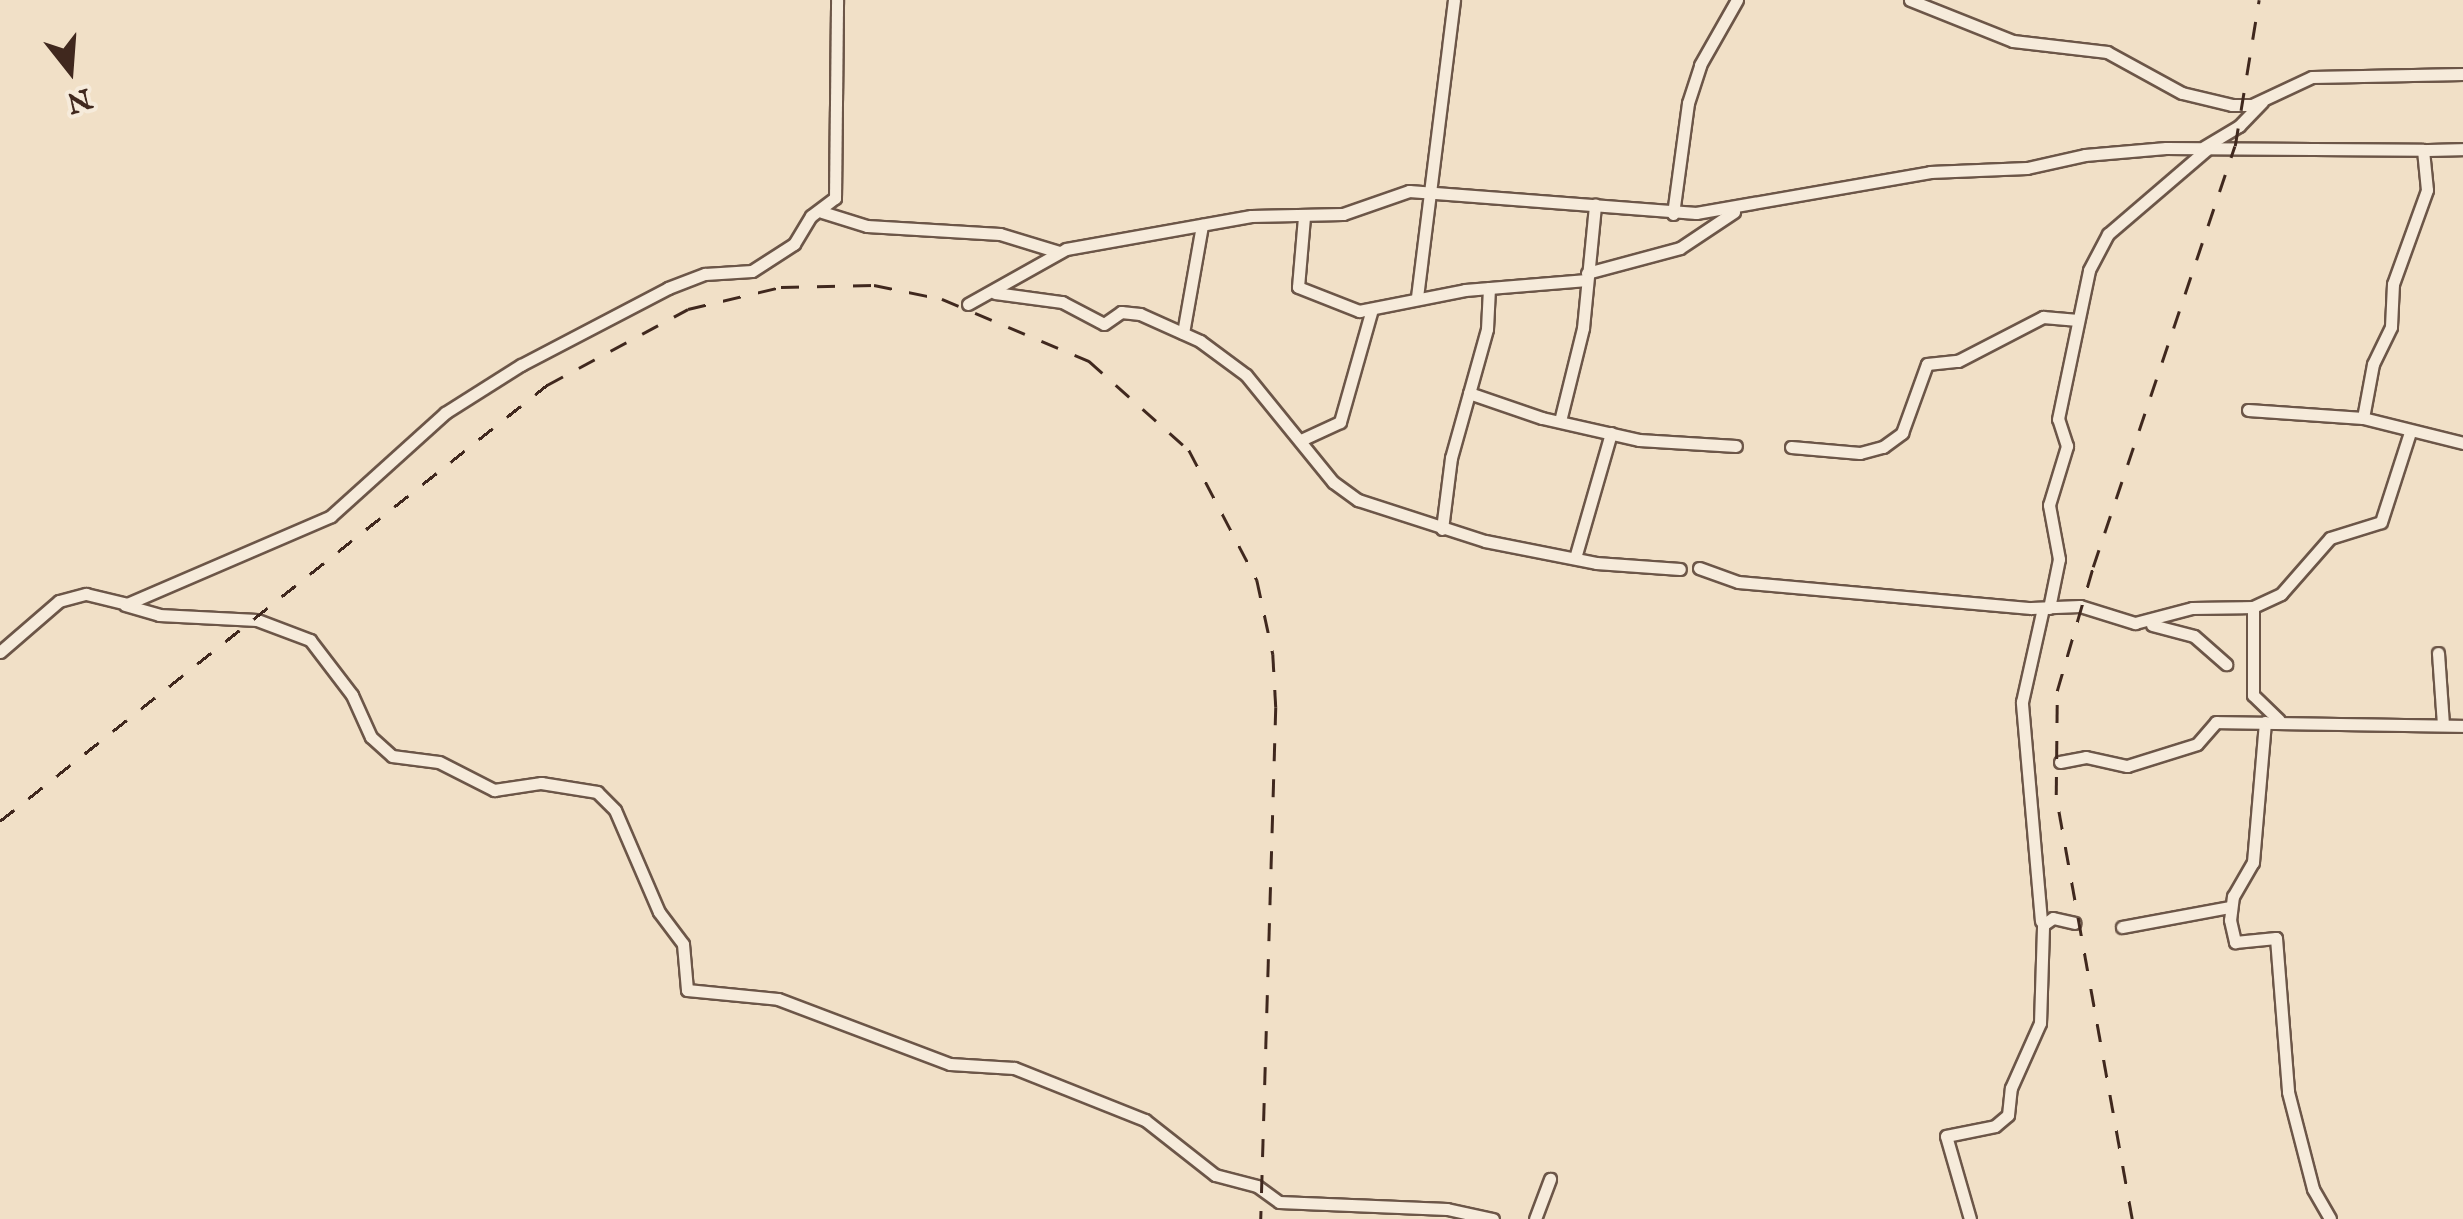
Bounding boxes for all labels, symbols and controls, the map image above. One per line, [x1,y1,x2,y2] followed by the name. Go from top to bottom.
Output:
[20,20,120,120] north arrow
[62,79,96,119] text: N

